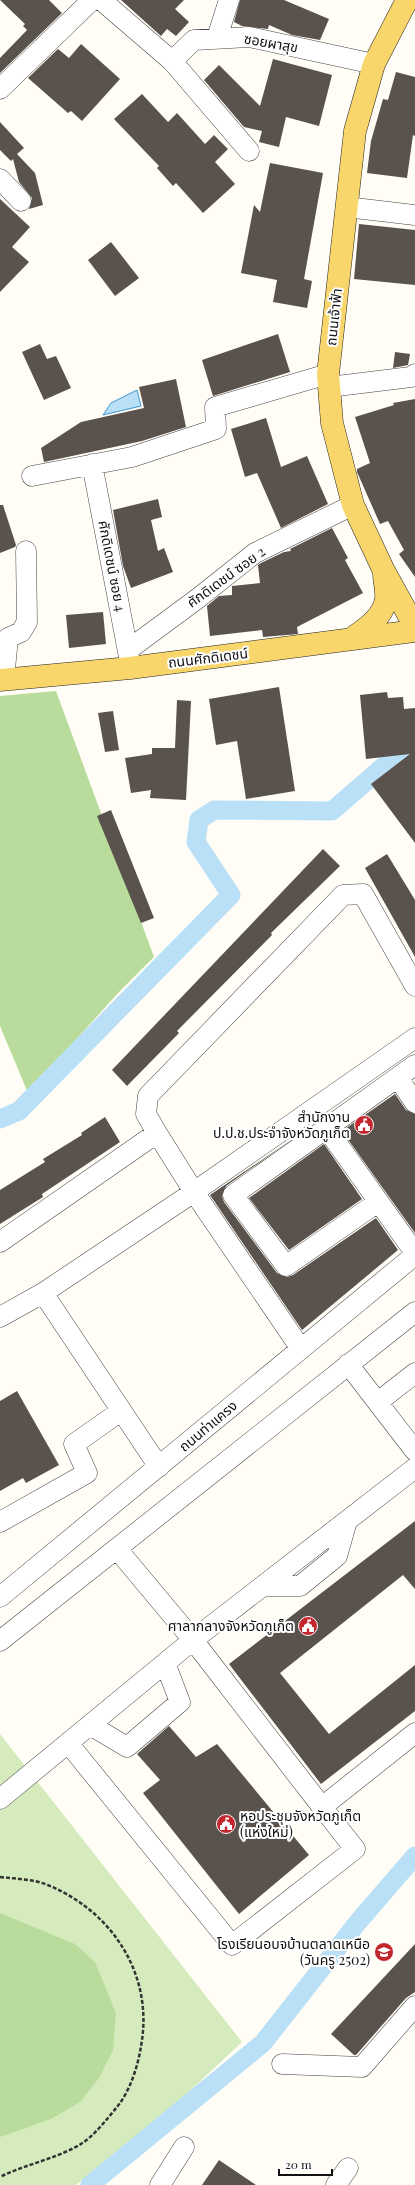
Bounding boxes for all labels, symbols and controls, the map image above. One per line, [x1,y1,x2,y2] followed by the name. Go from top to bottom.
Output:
[243,28,300,57] street label: ซอยผาสุข
[321,287,346,347] street label: ถนนเจ้าฟ้า
[94,519,131,613] street label: ศักดิเดชน์ ซอย 4
[183,542,269,611] street label: ศักดิเดชน์ ซอย 2
[167,643,249,672] street label: ถนนศักดิเดชน์
[213,1107,350,1142] place label: สำนักงาน ป.ป.ช.ประจำจังหวัดภูเก็ต
[353,1114,375,1136] public building icon: สำนักงาน ป.ป.ช.ประจำจังหวัดภูเก็ต
[175,1396,241,1456] street label: ถนนท่าแครง
[297,1615,319,1637] public building icon: ศาลากลางจังหวัดภูเก็ต
[168,1616,294,1635] place label: ศาลากลางจังหวัดภูเก็ต
[240,1806,361,1841] place label: หอประชุมจังหวัดภูเก็ต (แห่งใหม่)
[215,1813,237,1835] public building icon: หอประชุมจังหวัดภูเก็ต (แห่งใหม่)
[217,1934,370,1969] place label: โรงเรียนอบจบ้านตลาดเหนือ (วันครู 2502)
[373,1941,395,1963] school or university icon: โรงเรียนอบจบ้านตลาดเหนือ (วันครู 2502)
[279,2151,332,2177] scale bar
[285,2156,312,2172] text: 20 m

